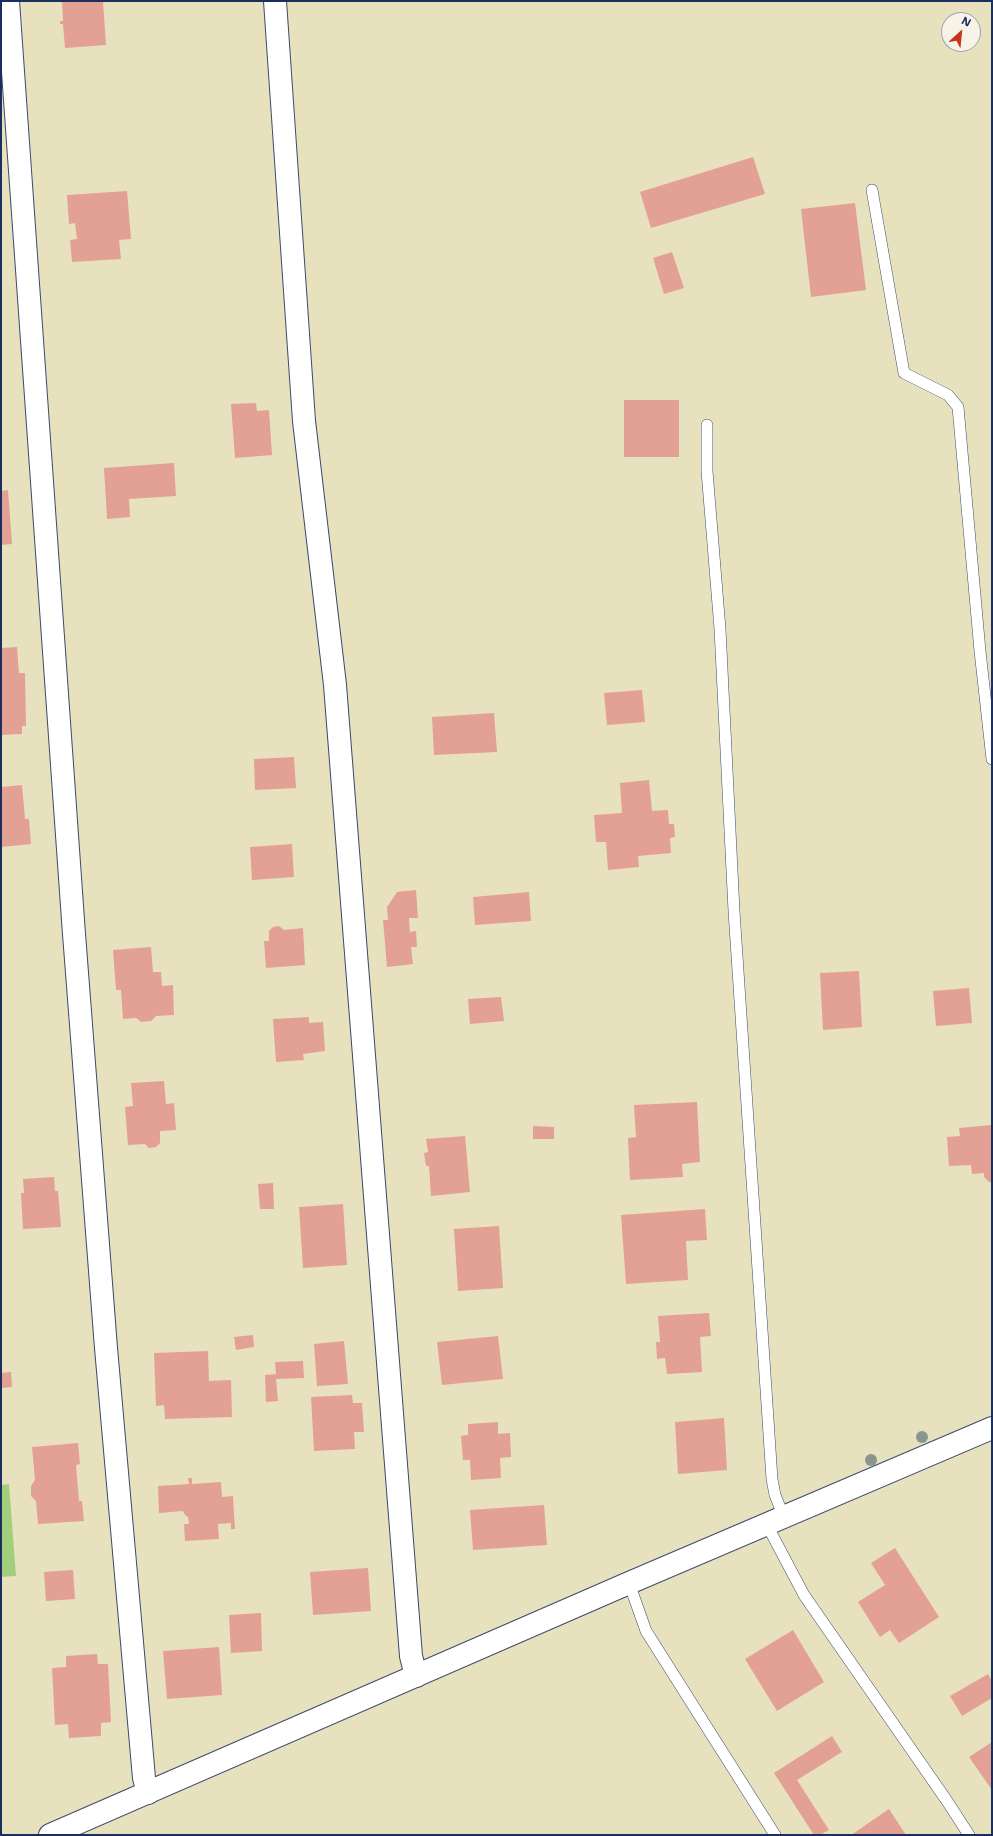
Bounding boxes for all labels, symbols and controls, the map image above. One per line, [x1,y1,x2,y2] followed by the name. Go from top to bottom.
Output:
[941,12,981,52] north arrow
[959,13,974,30] text: N

